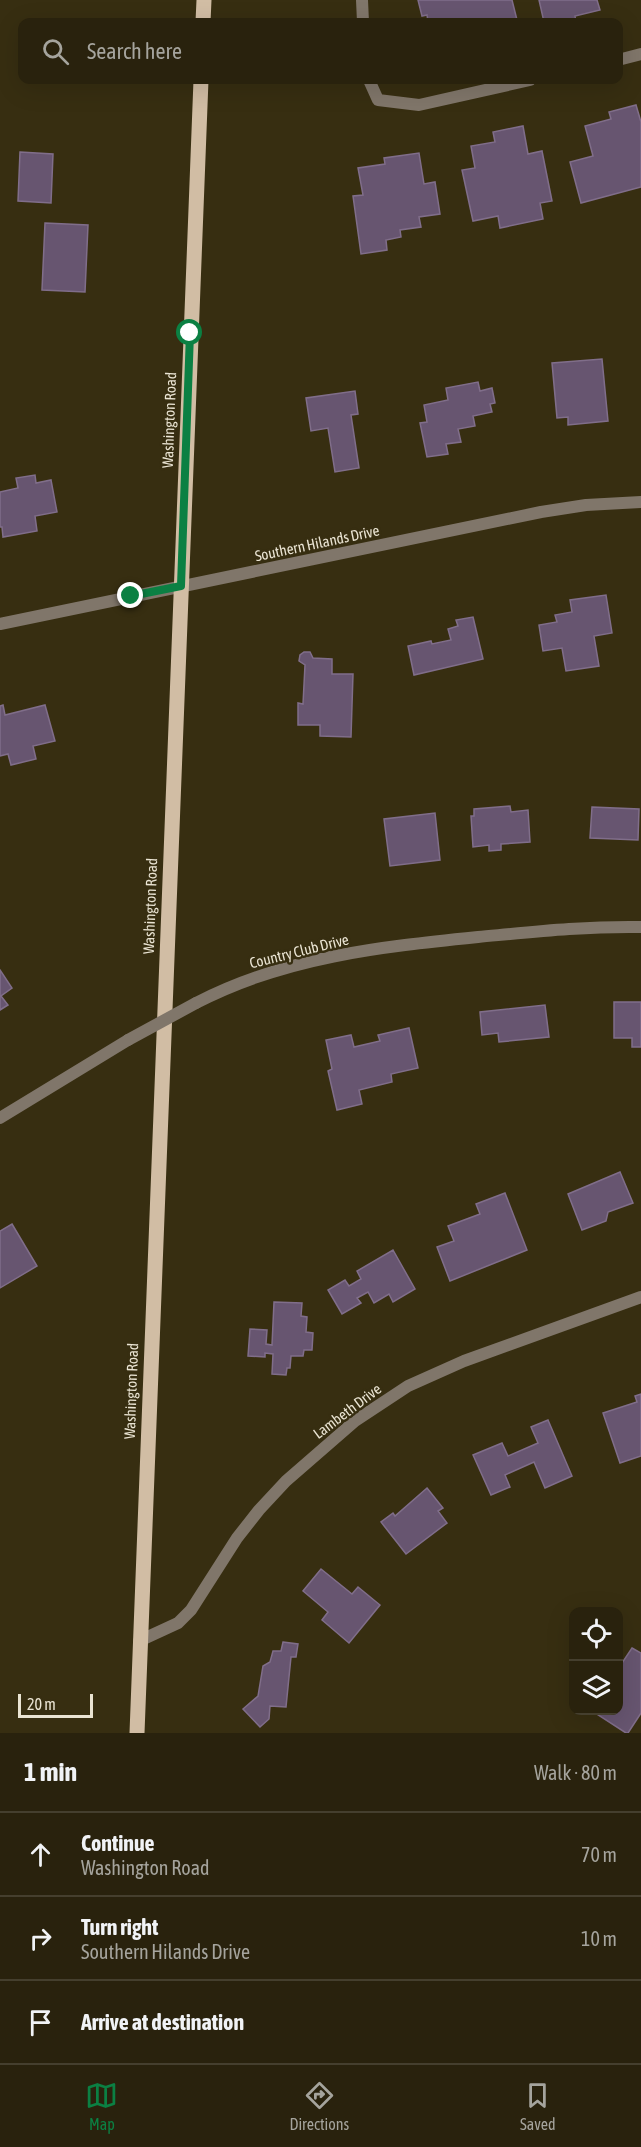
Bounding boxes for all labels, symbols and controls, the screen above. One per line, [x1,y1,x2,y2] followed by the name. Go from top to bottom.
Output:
[18,18,623,84] search box
[39,35,72,68] icon: search
[87,38,182,64] text: Search here
[176,319,202,345] route start
[159,372,179,468] street label: Washington Road
[253,521,381,564] street label: Southern Hilands Drive
[117,582,143,608] route end
[140,858,160,954] street label: Washington Road
[248,930,351,972] street label: Country Club Drive
[121,1343,141,1439] street label: Washington Road
[310,1380,384,1442] street label: Lambeth Drive
[569,1607,623,1715] map controls
[569,1607,623,1661] button: locate
[569,1661,623,1715] button: layers
[18,1691,93,1718] scale bar
[27,1695,56,1713] text: 20 m
[24,1757,77,1787] text: 1 min
[534,1761,617,1784] text: Walk · 80 m
[81,1830,155,1856] text: Continue
[24,1838,57,1871] icon: ahead
[581,1843,617,1866] text: 70 m
[81,1856,209,1879] text: Washington Road
[81,1914,158,1940] text: Turn right
[24,1922,57,1955] icon: right
[581,1927,617,1950] text: 10 m
[81,1940,250,1963] text: Southern Hilands Drive
[24,2006,57,2039] icon: arrive
[81,2009,244,2035] text: Arrive at destination
[85,2079,118,2133] tab: Map
[289,2079,349,2133] tab: Directions
[520,2079,555,2133] tab: Saved

